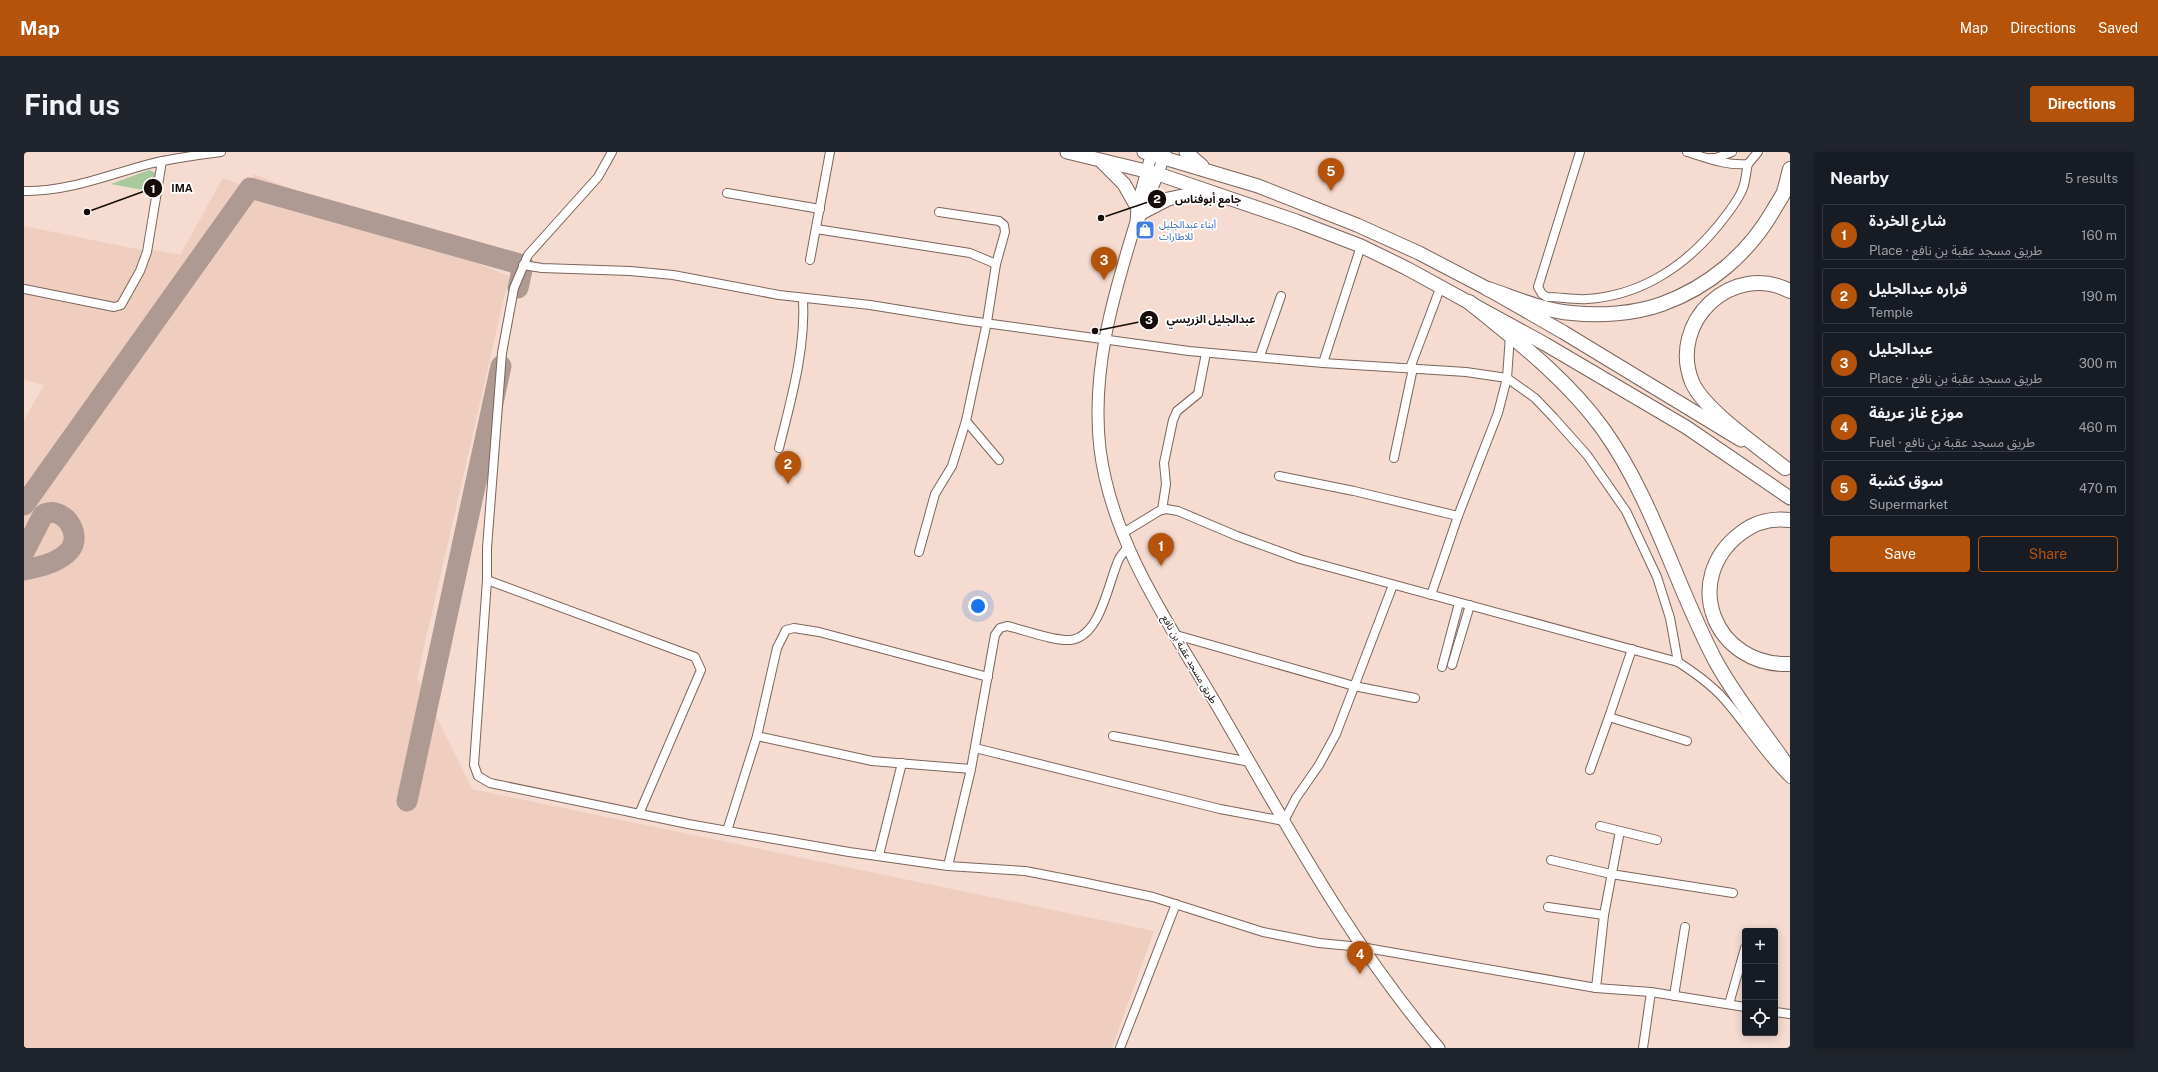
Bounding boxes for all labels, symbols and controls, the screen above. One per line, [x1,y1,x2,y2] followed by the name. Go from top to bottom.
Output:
[20,17,60,39] text: Map
[1960,20,1988,36] text: Map
[2010,20,2076,36] text: Directions
[2098,20,2138,36] text: Saved
[2030,86,2134,122] button: Directions
[24,88,120,121] text: Find us
[1318,158,1344,191] pin: 5
[1830,168,1889,188] text: Nearby
[2065,171,2118,186] text: 5 results
[143,177,200,200] callout: IMA
[150,182,156,196] text: 1
[171,182,193,194] text: IMA
[1147,187,1249,210] callout: جامع أبوفناس
[1153,192,1161,206] text: 2
[1175,192,1241,208] text: جامع أبوفناس
[1869,212,1946,229] text: شارع الخردة
[1159,218,1217,243] place label: أبناء عبدالجليل للاطارات
[1134,219,1156,241] shop icon: أبناء عبدالجليل للاطارات
[1841,228,1847,243] text: 1
[2081,228,2117,243] text: 160 m
[1869,243,2042,258] text: Place · طريق مسجد عقبة بن نافع
[1091,247,1117,280] pin: 3
[1869,280,1967,297] text: قراره عبدالجليل
[1840,289,1848,304] text: 2
[2081,289,2117,304] text: 190 m
[1869,305,1913,320] text: Temple
[1139,308,1264,331] callout: عبدالجليل الزريسي
[1145,313,1153,327] text: 3
[1167,313,1255,329] text: عبدالجليل الزريسي
[1869,340,1933,357] text: عبدالجليل
[1840,356,1848,371] text: 3
[2079,356,2117,371] text: 300 m
[1869,371,2042,386] text: Place · طريق مسجد عقبة بن نافع
[1869,404,1963,421] text: موزع غاز عريفة
[1840,420,1848,435] text: 4
[2078,420,2117,435] text: 460 m
[1869,435,2035,450] text: Fuel · طريق مسجد عقبة بن نافع
[775,451,801,484] pin: 2
[1869,472,1943,489] text: سوق كشبة
[1840,481,1848,496] text: 5
[2079,481,2117,496] text: 470 m
[1869,497,1948,512] text: Supermarket
[1148,533,1174,566] pin: 1
[1830,536,1970,572] button: Save
[1978,536,2118,572] button: Share
[968,596,988,616] your location
[1158,613,1220,707] street label: طريق مسجد عقبة بن نافع
[1742,928,1778,1036] map controls
[1742,928,1778,964] button: +
[1347,941,1373,974] pin: 4
[1742,964,1778,1000] button: −
[1742,1000,1778,1036] button: locate

